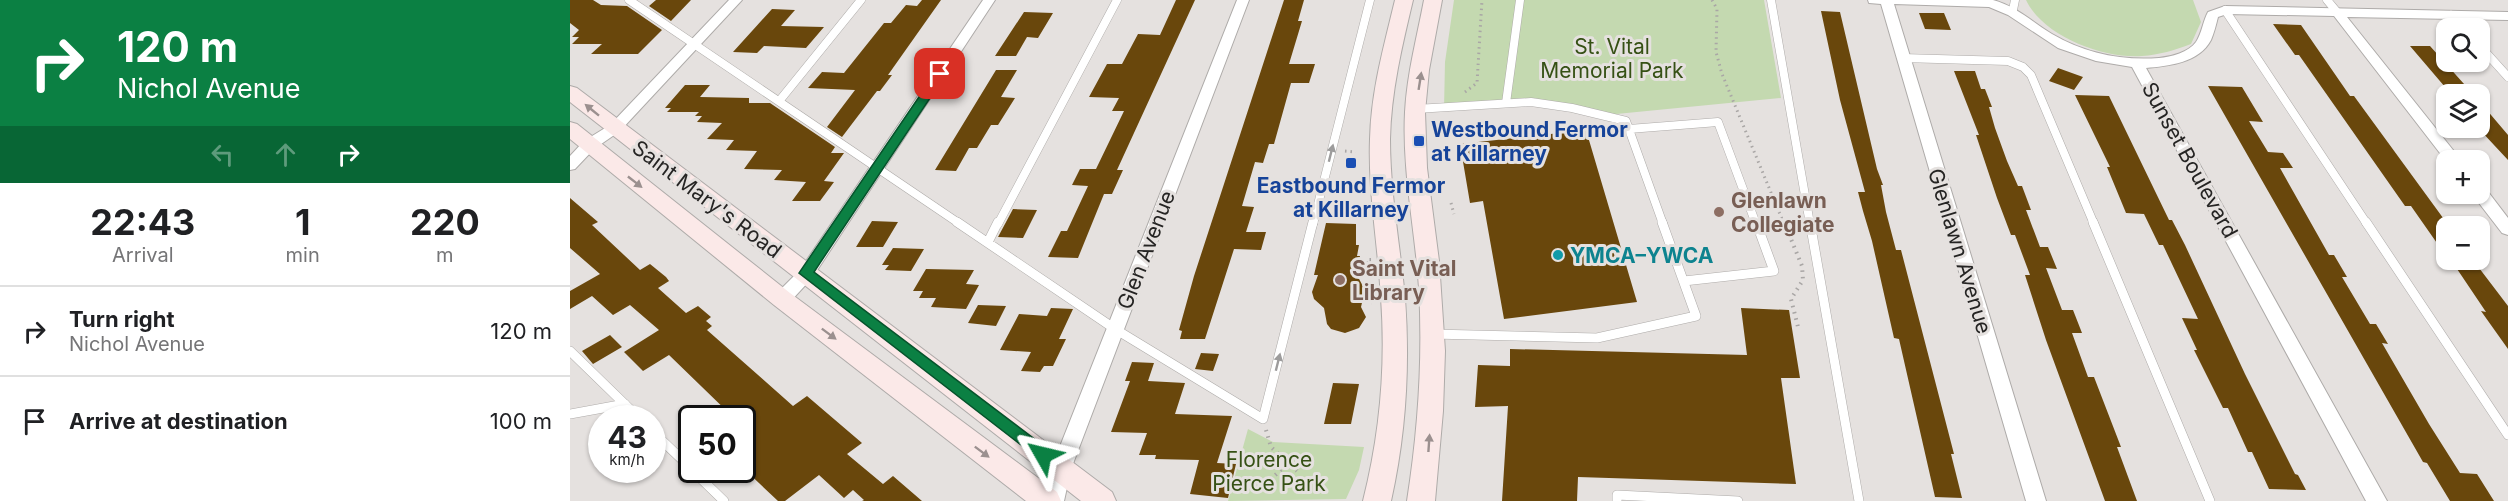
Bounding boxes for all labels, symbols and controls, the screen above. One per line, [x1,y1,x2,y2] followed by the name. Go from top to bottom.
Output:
[2436,18,2490,270] map controls
[2436,18,2490,72] button: search
[117,21,238,72] text: 120 m
[18,24,96,102] icon: right
[1540,34,1684,83] park label: St. Vital Memorial Park
[914,48,965,99] pin
[923,57,956,90] icon: arrive
[117,72,300,105] text: Nichol Avenue
[1415,72,1424,91] one-way arrow
[2137,78,2243,242] street label: Sunset Boulevard
[2436,84,2490,138] button: layers
[584,104,600,117] one-way arrow
[1431,117,1628,166] place label: Westbound Fermor at Killarney
[1412,134,1426,148] marker: Westbound Fermor at Killarney
[627,135,787,263] street label: Saint Mary's Road
[206,138,239,171] icon: left
[269,138,302,171] icon: ahead
[332,138,365,171] icon: right
[1326,144,1336,162] one-way arrow
[2436,150,2490,204] button: +
[1344,156,1358,170] marker: Eastbound Fermor at Killarney
[1923,165,1997,337] street label: Glenlawn Avenue
[1257,173,1446,222] place label: Eastbound Fermor at Killarney
[627,175,642,187] one-way arrow
[1112,187,1180,313] street label: Glen Avenue
[1731,188,1834,237] place label: Glenlawn Collegiate
[90,200,195,244] text: 22:43
[295,200,310,244] text: 1
[410,200,480,244] text: 220
[1712,205,1726,219] marker: Glenlawn Collegiate
[2436,216,2490,270] button: −
[112,243,174,267] text: Arrival
[286,243,320,267] text: min
[436,243,454,267] text: m
[1570,243,1714,268] place label: YMCA–YWCA
[1551,248,1565,262] marker: YMCA–YWCA
[1352,256,1456,305] place label: Saint Vital Library
[1333,273,1347,287] marker: Saint Vital Library
[69,306,175,332] text: Turn right
[18,315,51,348] icon: right
[490,318,552,344] text: 120 m
[821,328,837,341] one-way arrow
[69,332,205,356] text: Nichol Avenue
[1273,353,1283,372] one-way arrow
[18,405,51,438] icon: arrive
[678,405,756,483] speed limit sign: 50
[69,408,288,434] text: Arrive at destination
[490,408,552,434] text: 100 m
[607,419,647,455] text: 43
[1011,423,1075,487] position arrow
[1424,433,1434,452] one-way arrow
[975,445,990,457] one-way arrow
[1212,447,1326,496] park label: Florence Pierce Park
[609,450,645,469] text: km/h

